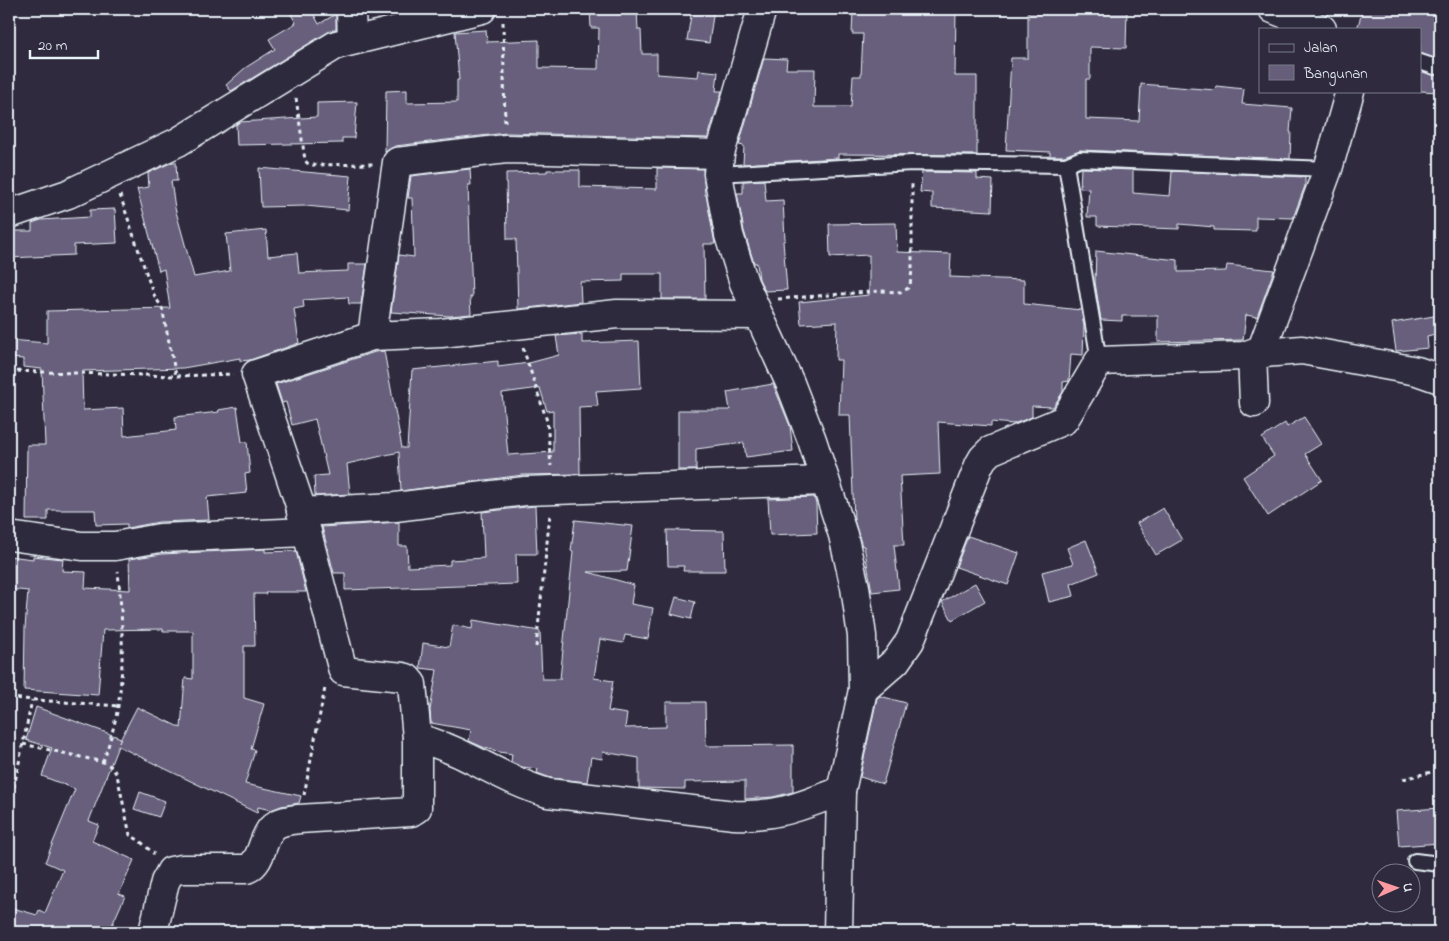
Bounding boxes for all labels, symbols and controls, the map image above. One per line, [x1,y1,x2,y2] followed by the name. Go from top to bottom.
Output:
[30,28,98,60] scale bar
[1259,28,1422,92] legend
[38,35,68,57] text: 20 m
[1304,37,1337,59] text: Jalan
[1303,63,1368,86] text: Bangunan
[1372,864,1422,914] north arrow
[1397,883,1418,893] text: U

